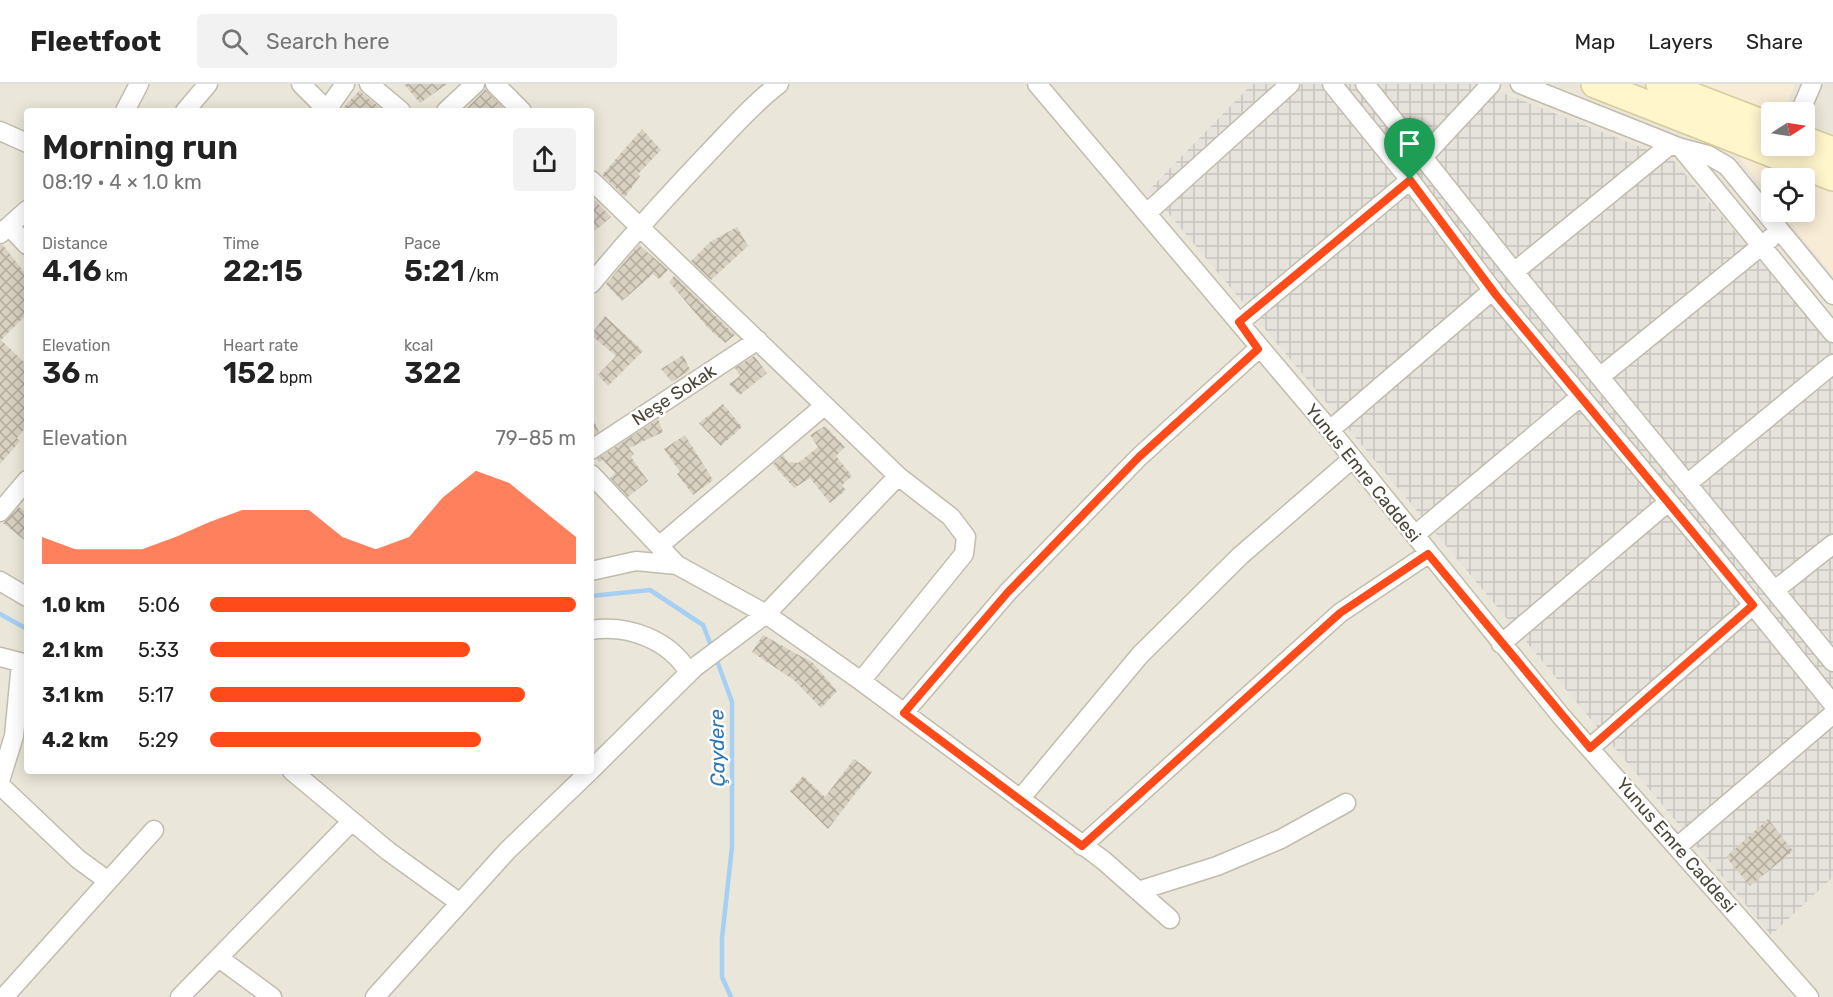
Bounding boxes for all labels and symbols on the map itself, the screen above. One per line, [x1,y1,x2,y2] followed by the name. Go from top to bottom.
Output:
[1761,102,1815,156] north arrow
[1384,118,1435,180] pin
[628,359,721,430] street label: Neşe Sokak
[1300,399,1426,547] street label: Yunus Emre Caddesi
[704,709,730,787] water label: Çaydere
[1611,773,1741,917] street label: Yunus Emre Caddesi

